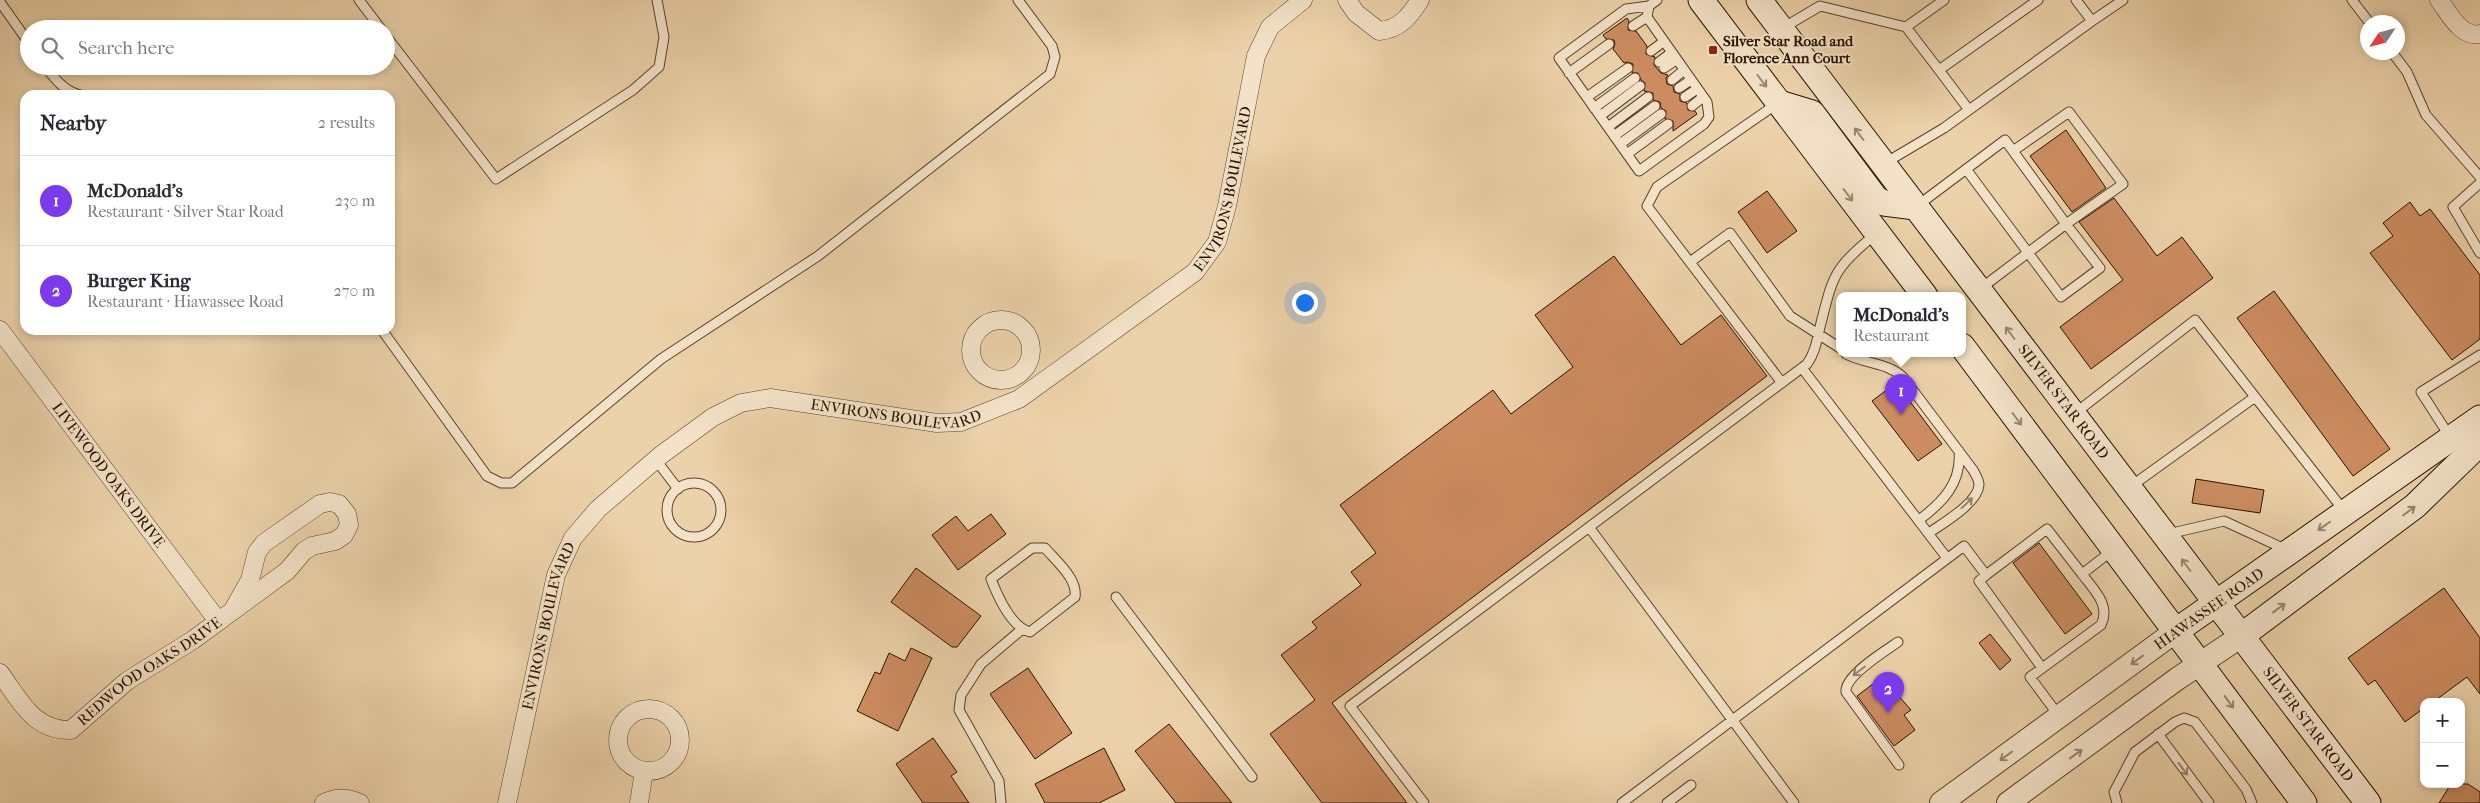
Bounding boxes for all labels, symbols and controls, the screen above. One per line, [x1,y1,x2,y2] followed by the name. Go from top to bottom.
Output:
[2360,15,2405,60] north arrow
[20,20,395,75] search box
[1722,32,1854,67] place label: Silver Star Road and Florence Ann Court
[38,34,66,62] icon: search
[78,37,174,59] text: Search here
[1707,44,1719,56] marker: Silver Star Road and Florence Ann Court
[1757,74,1768,87] one-way arrow
[1189,105,1255,275] street label: ENVIRONS BOULEVARD
[40,111,106,135] text: Nearby
[318,113,375,132] text: 2 results
[1854,128,1865,141] one-way arrow
[87,180,183,202] text: McDonald's
[1843,188,1853,202] one-way arrow
[53,191,59,210] text: 1
[335,191,375,210] text: 230 m
[87,202,284,221] text: Restaurant · Silver Star Road
[87,270,190,292] text: Burger King
[52,281,60,300] text: 2
[334,281,375,300] text: 270 m
[1292,290,1318,316] your location
[87,292,284,311] text: Restaurant · Hiawassee Road
[1836,292,1966,357] popup
[1853,304,1949,326] text: McDonald's
[1853,326,1930,345] text: Restaurant
[2005,326,2015,340] one-way arrow
[2014,341,2113,462] street label: SILVER STAR ROAD
[1885,374,1917,415] pin: 1
[809,395,984,433] street label: ENVIRONS BOULEVARD
[48,399,169,551] street label: LIVEWOOD OAKS DRIVE
[2012,412,2023,425] one-way arrow
[1961,497,1974,509] one-way arrow
[2402,505,2415,516] one-way arrow
[2318,521,2332,532] one-way arrow
[518,539,579,711] street label: ENVIRONS BOULEVARD
[2180,559,2191,572] one-way arrow
[2150,564,2268,654] street label: HIAWASSEE ROAD
[2272,603,2286,613] one-way arrow
[73,613,225,729] street label: REDWOOD OAKS DRIVE
[2130,655,2144,665] one-way arrow
[2259,663,2357,785] street label: SILVER STAR ROAD
[1852,666,1866,676] one-way arrow
[1872,672,1904,713] pin: 2
[2224,695,2234,709] one-way arrow
[2420,698,2465,788] map controls
[2420,698,2465,743] button: +
[2420,743,2465,788] button: −
[2069,748,2082,759] one-way arrow
[1999,751,2013,761] one-way arrow
[2178,762,2189,775] one-way arrow

